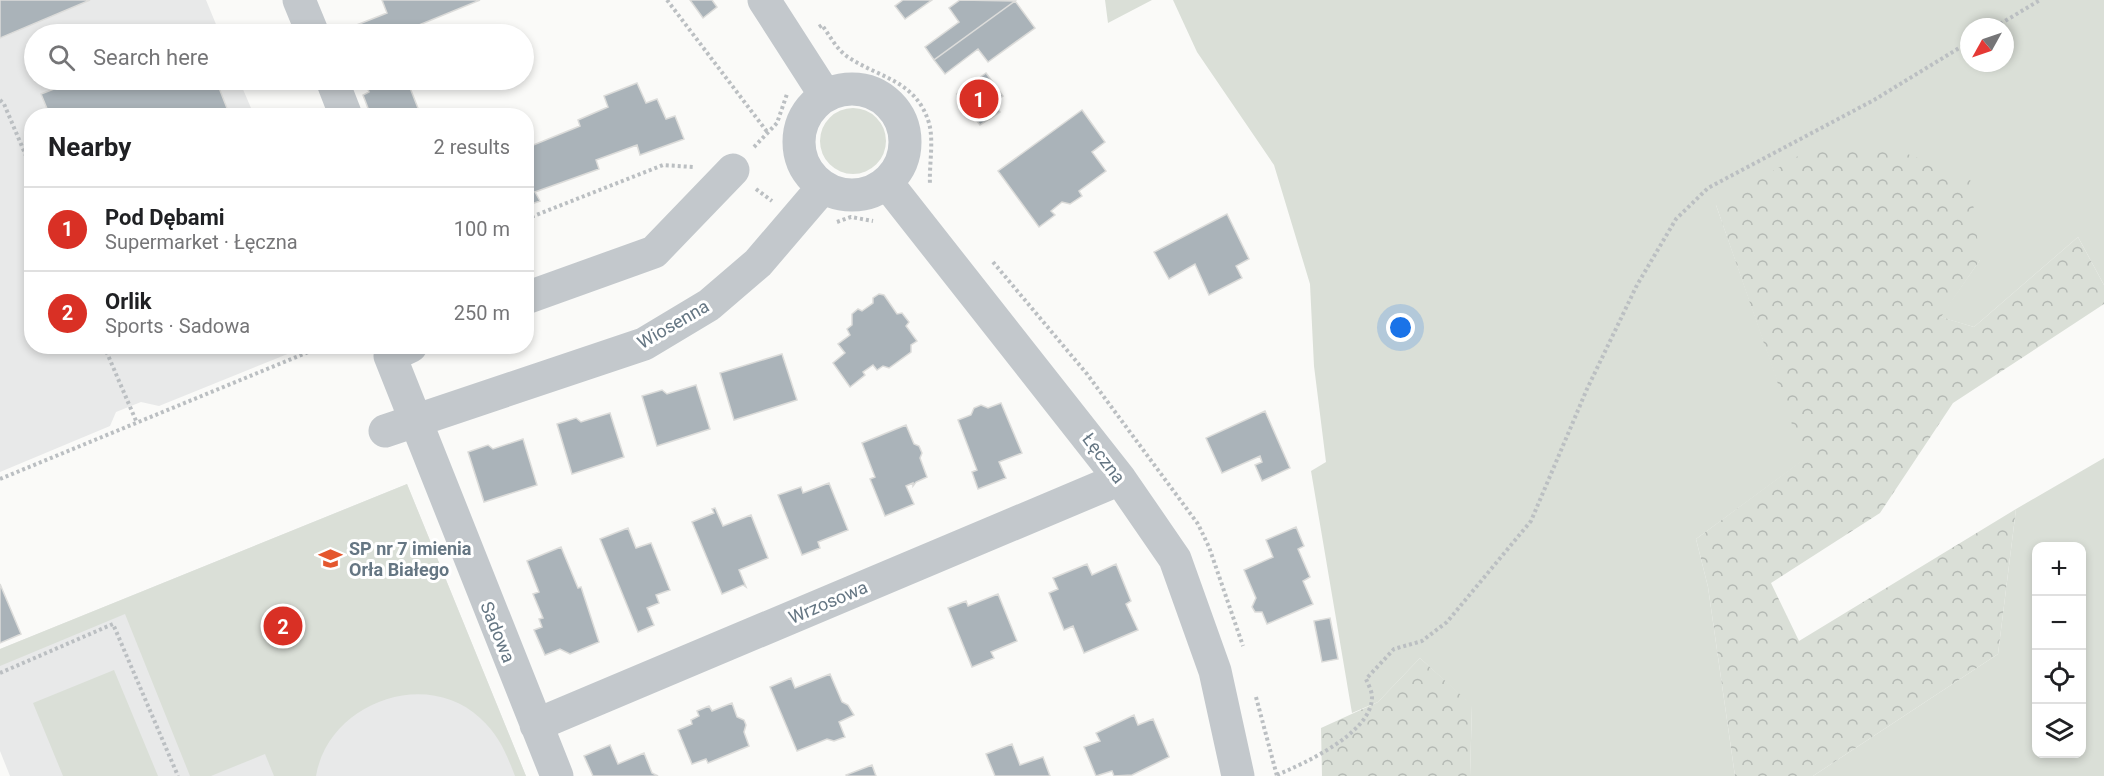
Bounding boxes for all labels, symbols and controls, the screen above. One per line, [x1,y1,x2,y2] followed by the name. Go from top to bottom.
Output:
[1960,18,2014,72] north arrow
[24,24,534,90] search box
[45,41,78,74] icon: search
[93,45,209,70] text: Search here
[960,76,998,122] pin: 1
[48,132,131,162] text: Nearby
[434,135,510,159] text: 2 results
[105,205,225,230] text: Pod Dębami
[62,217,73,241] text: 1
[454,217,510,241] text: 100 m
[105,230,298,254] text: Supermarket · Łęczna
[105,289,152,314] text: Orlik
[633,295,713,353] street label: Wiosenna
[62,301,73,325] text: 2
[454,301,510,325] text: 250 m
[1386,313,1415,342] your location
[105,314,250,338] text: Sports · Sadowa
[1078,429,1130,487] street label: Łęczna
[349,538,472,580] place label: SP nr 7 imienia Orła Białego
[2032,542,2086,758] map controls
[2032,542,2086,596] button: +
[318,545,344,571] school or university icon: SP nr 7 imienia Orła Białego
[785,576,871,628] street label: Wrzosowa
[2032,596,2086,650] button: −
[476,598,520,666] street label: Sadowa
[264,604,302,648] pin: 2
[2032,650,2086,704] button: locate
[2032,704,2086,758] button: layers

